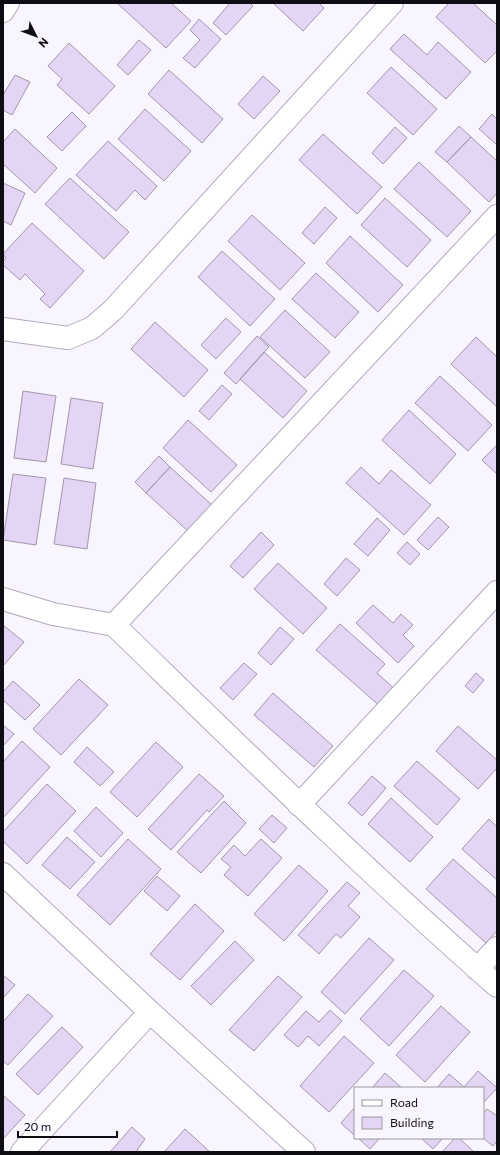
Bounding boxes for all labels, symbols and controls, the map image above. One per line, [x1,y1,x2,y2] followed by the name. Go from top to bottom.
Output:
[16,16,56,56] north arrow
[36,36,51,50] text: N
[354,1087,484,1139] legend
[390,1095,418,1109] text: Road
[18,1113,117,1139] scale bar
[390,1115,434,1129] text: Building
[24,1119,51,1133] text: 20 m

